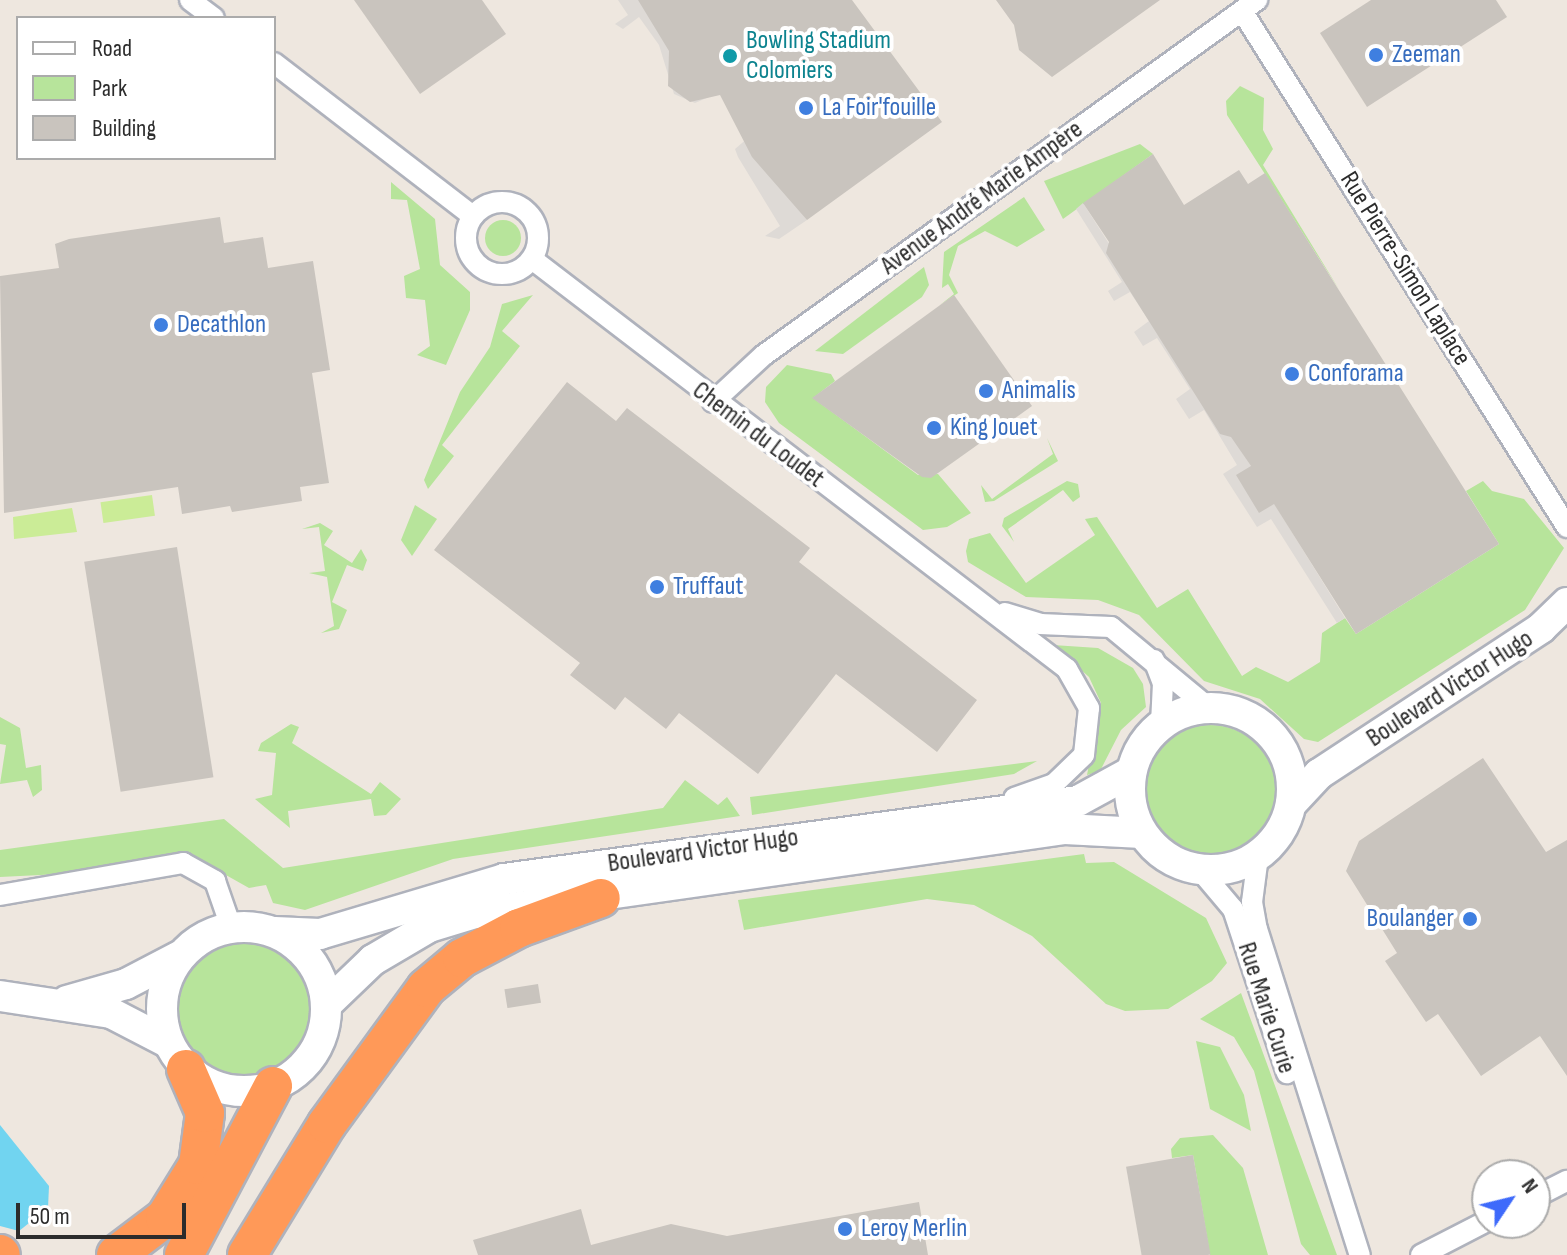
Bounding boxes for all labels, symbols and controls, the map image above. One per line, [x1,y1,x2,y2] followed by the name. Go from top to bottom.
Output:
[16,16,276,160] legend
[746,25,891,86] place label: Bowling Stadium Colomiers
[92,34,132,63] text: Road
[1392,39,1461,71] place label: Zeeman
[1367,46,1385,64] marker: Zeeman
[721,47,739,65] marker: Bowling Stadium Colomiers
[92,74,127,103] text: Park
[822,92,936,124] place label: La Foir'fouille
[797,99,815,117] marker: La Foir'fouille
[92,114,156,143] text: Building
[875,114,1089,282] street label: Avenue André Marie Ampère
[1333,166,1477,372] street label: Rue Pierre-Simon Laplace
[177,309,266,341] place label: Decathlon
[152,316,170,334] marker: Decathlon
[1308,358,1404,390] place label: Conforama
[1283,365,1301,383] marker: Conforama
[686,375,830,495] street label: Chemin du Loudet
[1002,375,1076,407] place label: Animalis
[977,382,995,400] marker: Animalis
[950,412,1038,444] place label: King Jouet
[925,419,943,437] marker: King Jouet
[673,571,743,603] place label: Truffaut
[648,578,666,596] marker: Truffaut
[1361,624,1539,754] street label: Boulevard Victor Hugo
[606,822,800,880] street label: Boulevard Victor Hugo
[1367,903,1454,935] place label: Boulanger
[1461,910,1479,928] marker: Boulanger
[1230,939,1302,1077] street label: Rue Marie Curie
[1471,1159,1551,1239] north arrow
[1515,1174,1544,1199] text: N
[20,1187,190,1237] scale bar
[30,1202,70,1231] text: 50 m
[861,1213,967,1245] place label: Leroy Merlin
[836,1220,854,1238] marker: Leroy Merlin

